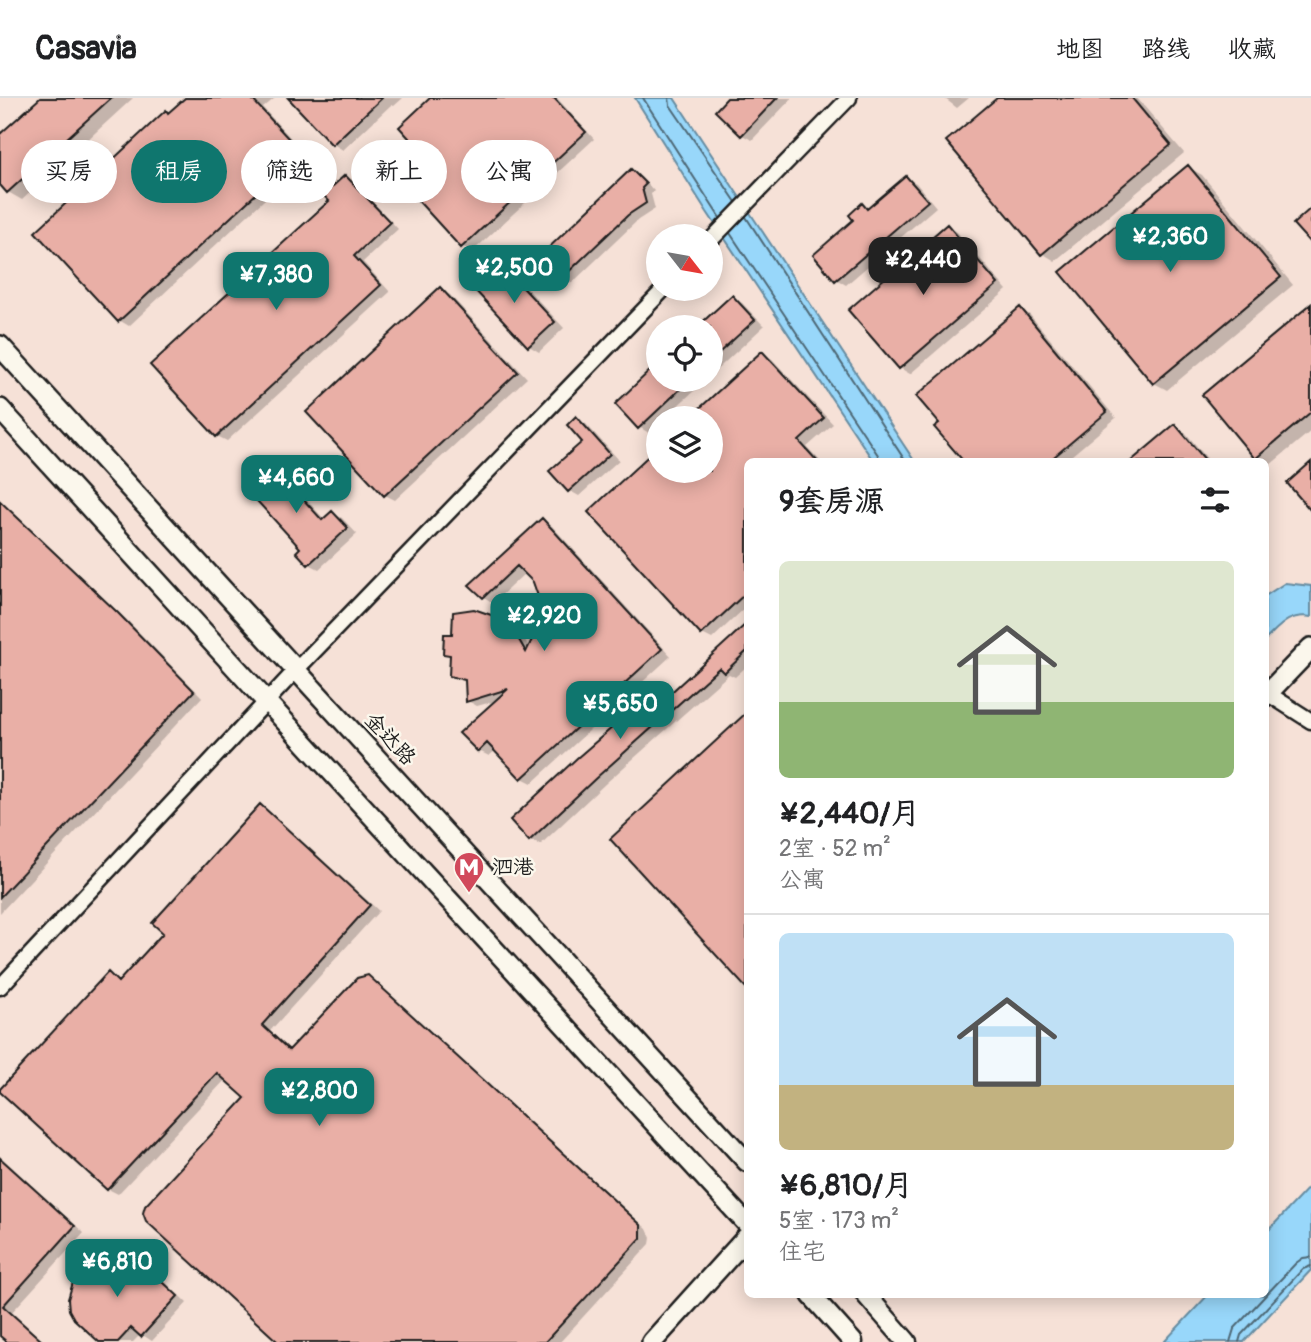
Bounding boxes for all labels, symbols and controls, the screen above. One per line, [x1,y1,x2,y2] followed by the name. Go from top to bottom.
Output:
[35,28,137,69] text: Casavia
[1056,35,1104,64] text: 地图
[1142,35,1190,64] text: 路线
[1228,35,1276,64] text: 收藏
[21,140,117,203] chip: 买房
[131,140,227,203] chip: 租房
[241,140,337,203] chip: 筛选
[351,140,447,203] chip: 新上
[461,140,557,203] chip: 公寓
[1113,214,1227,274] pin: ¥2,360
[1132,222,1208,251] text: ¥2,360
[646,224,723,301] north arrow
[646,224,723,483] map controls
[866,238,980,297] pin: ¥2,440
[884,245,962,274] text: ¥2,440
[457,246,571,305] pin: ¥2,500
[219,252,333,312] pin: ¥7,380
[475,253,553,282] text: ¥2,500
[239,260,313,289] text: ¥7,380
[646,315,723,392] button: locate
[646,406,723,483] button: layers
[239,456,353,515] pin: ¥4,660
[257,463,335,492] text: ¥4,660
[1196,481,1234,519] icon: filters
[779,483,884,520] text: 9套房源
[487,594,601,653] pin: ¥2,920
[506,601,582,630] text: ¥2,920
[944,607,1070,733] icon: home
[563,682,677,741] pin: ¥5,650
[582,689,658,718] text: ¥5,650
[359,707,421,771] street label: 金达路
[779,795,920,832] text: ¥2,440/月
[779,834,891,863] text: 2室 · 52 m²
[452,850,486,894] metro station icon: 泗港
[492,854,534,881] place label: 泗港
[779,865,825,894] text: 公寓
[944,979,1070,1105] icon: home
[262,1068,376,1128] pin: ¥2,800
[280,1076,358,1105] text: ¥2,800
[779,1167,913,1204] text: ¥6,810/月
[779,1206,899,1235] text: 5室 · 173 m²
[779,1237,825,1266] text: 住宅
[60,1240,174,1299] pin: ¥6,810
[81,1247,153,1276] text: ¥6,810

